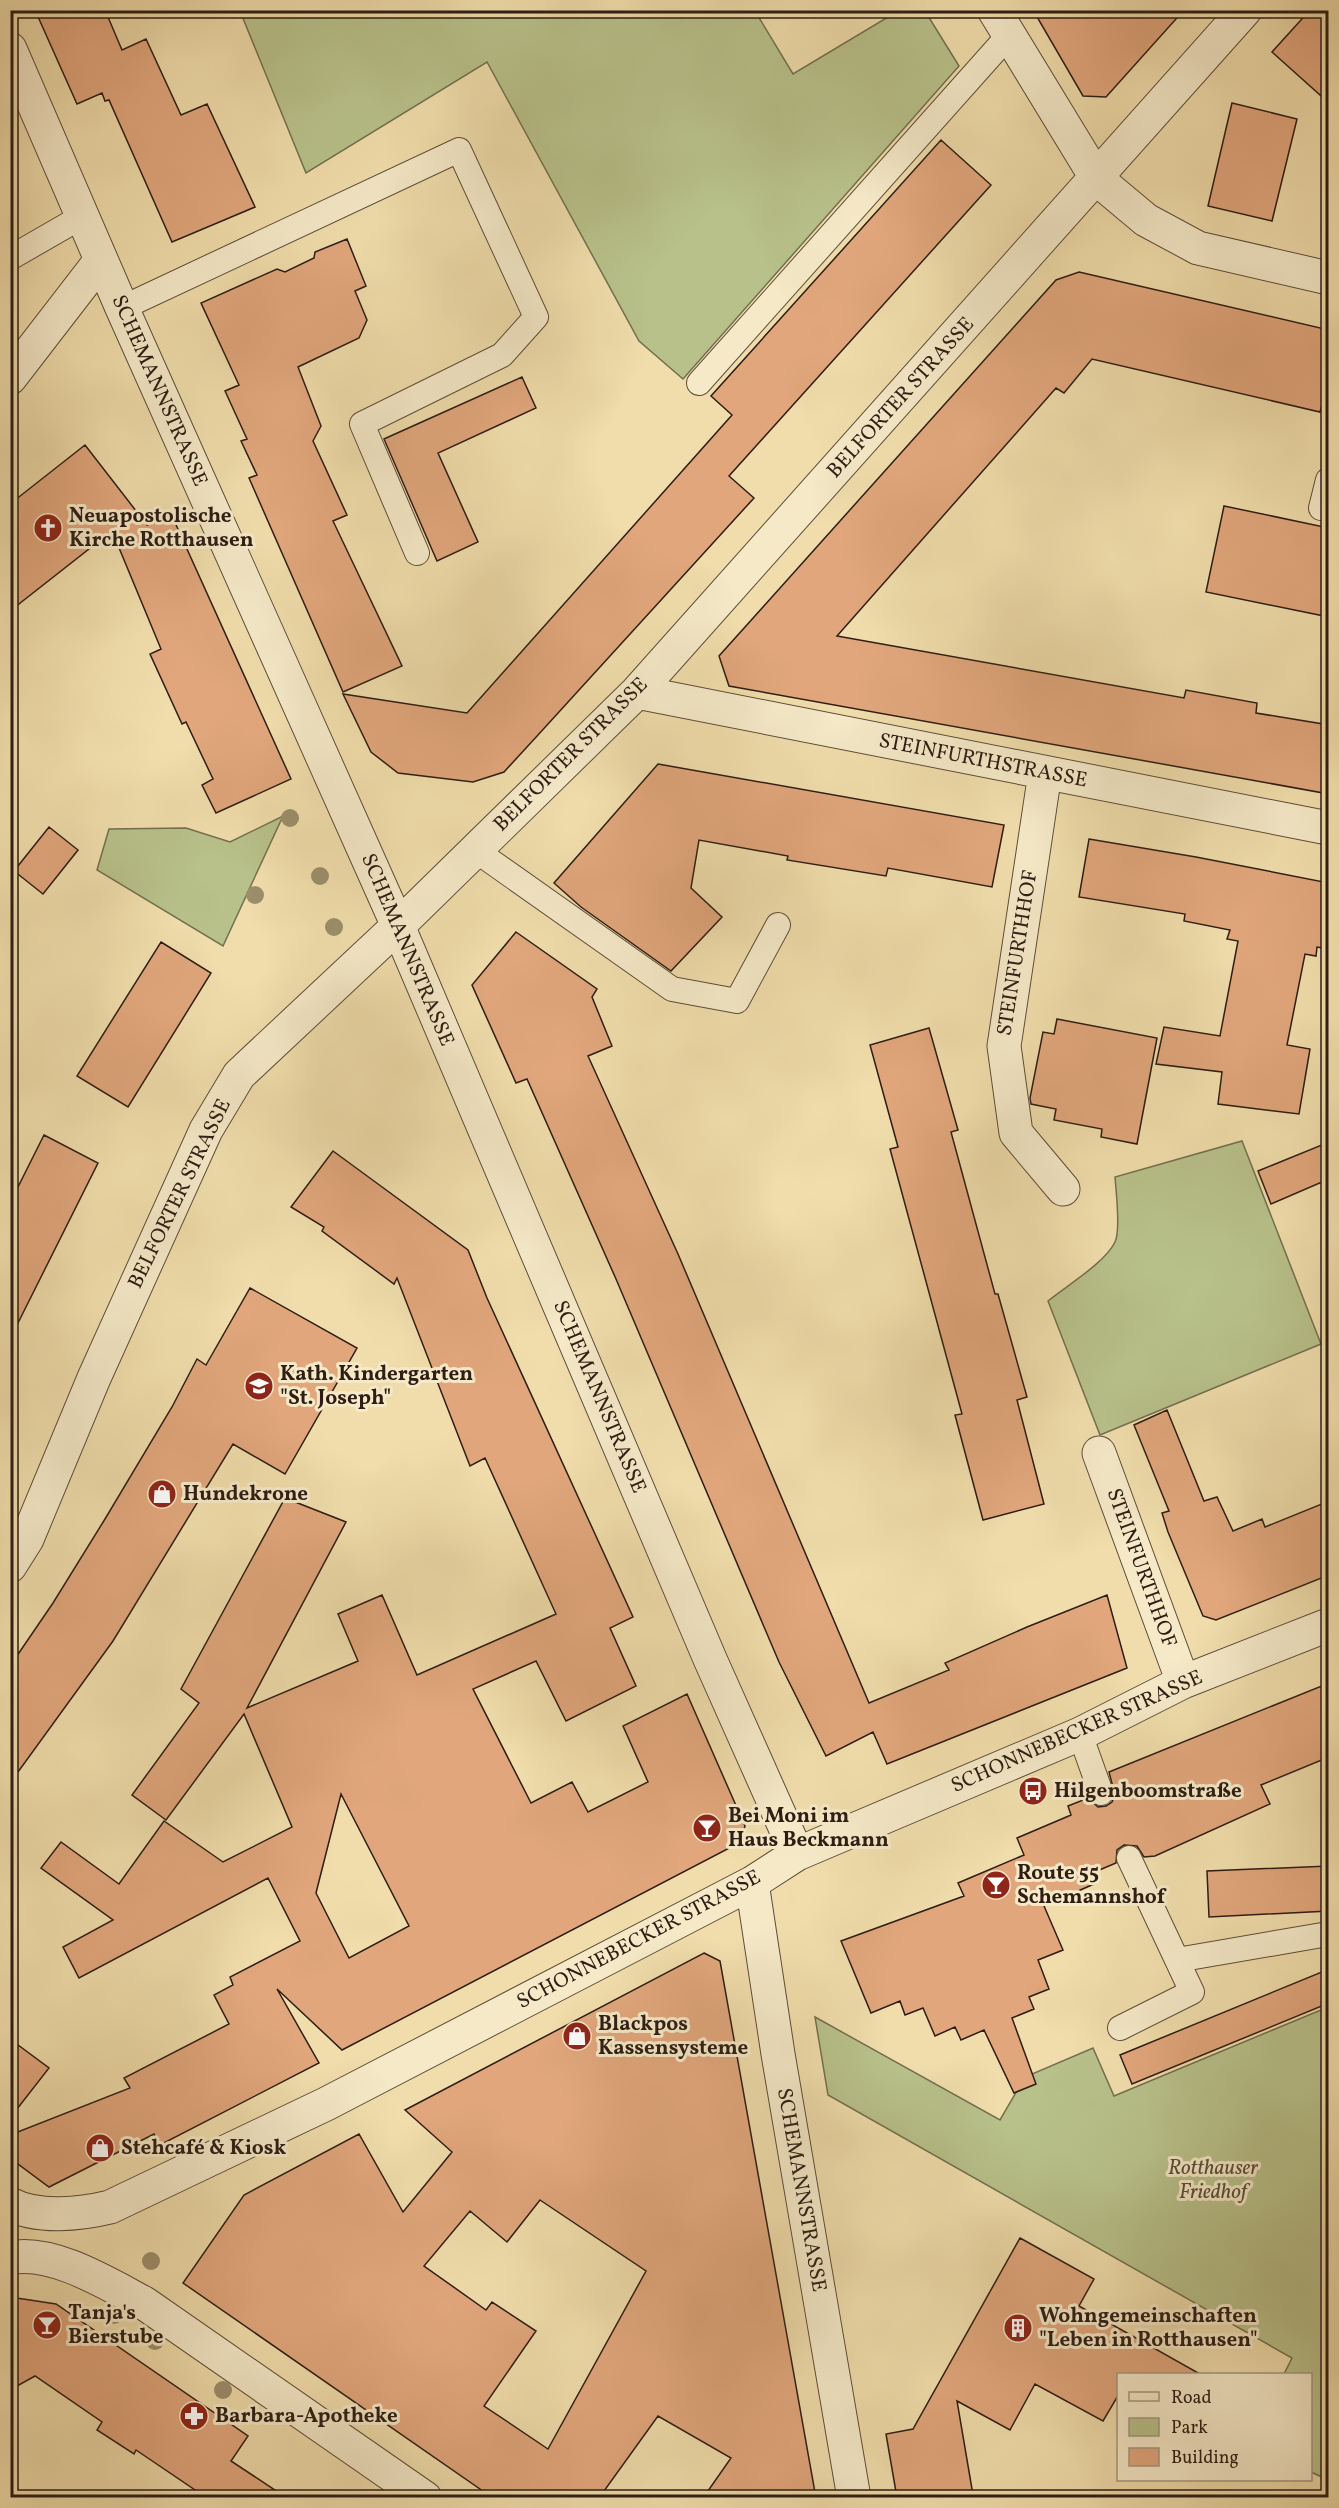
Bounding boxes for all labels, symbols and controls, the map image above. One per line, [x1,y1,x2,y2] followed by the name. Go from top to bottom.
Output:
[104,291,214,491] street label: SCHEMANNSTRASSE
[821,311,981,485] street label: BELFORTER STRASSE
[69,502,254,555] place label: Neuapostolische Kirche Rotthausen
[32,512,64,544] church icon: Neuapostolische Kirche Rotthausen
[487,671,655,839] street label: BELFORTER STRASSE
[876,727,1090,795] street label: STEINFURTHSTRASSE
[353,849,461,1051] street label: SCHEMANNSTRASSE
[991,868,1045,1038] street label: STEINFURTHHOF
[121,1094,239,1294] street label: BELFORTER STRASSE
[545,1296,653,1498] street label: SCHEMANNSTRASSE
[280,1360,473,1413] place label: Kath. Kindergarten "St. Joseph"
[243,1370,275,1402] school or university icon: Kath. Kindergarten "St. Joseph"
[146,1478,178,1510] shop icon: Hundekrone
[183,1480,308,1509] place label: Hundekrone
[1099,1484,1183,1652] street label: STEINFURTHHOF
[947,1663,1207,1801] street label: SCHONNEBECKER STRASSE
[1017,1775,1049,1807] bus stop icon: Hilgenboomstraße
[1054,1777,1242,1806] place label: Hilgenboomstraße
[728,1802,889,1855] place label: Bei Moni im Haus Beckmann
[691,1812,723,1844] bar icon: Bei Moni im Haus Beckmann
[1017,1859,1167,1912] place label: Route 55 Schemannshof
[512,1863,766,2017] street label: SCHONNEBECKER STRASSE
[980,1869,1012,1901] bar icon: Route 55 Schemannshof
[598,2010,748,2063] place label: Blackpos Kassensysteme
[561,2020,593,2052] shop icon: Blackpos Kassensysteme
[769,2086,833,2294] street label: SCHEMANNSTRASSE
[84,2132,116,2164] shop icon: Stehcafé & Kiosk
[121,2134,286,2163] place label: Stehcafé & Kiosk
[1168,2154,1258,2207] park label: Rotthauser Friedhof
[68,2299,163,2352] place label: Tanja's Bierstube
[1039,2302,1258,2355] place label: Wohngemeinschaften "Leben in Rotthausen"
[31,2309,63,2341] bar icon: Tanja's Bierstube
[1002,2312,1034,2344] building icon: Wohngemeinschaften "Leben in Rotthausen"
[1117,2373,1312,2481] legend
[1171,2386,1212,2411] text: Road
[178,2400,210,2432] pharmacy icon: Barbara-Apotheke
[215,2402,398,2431] place label: Barbara-Apotheke
[1171,2416,1208,2441] text: Park
[1171,2446,1239,2471] text: Building

